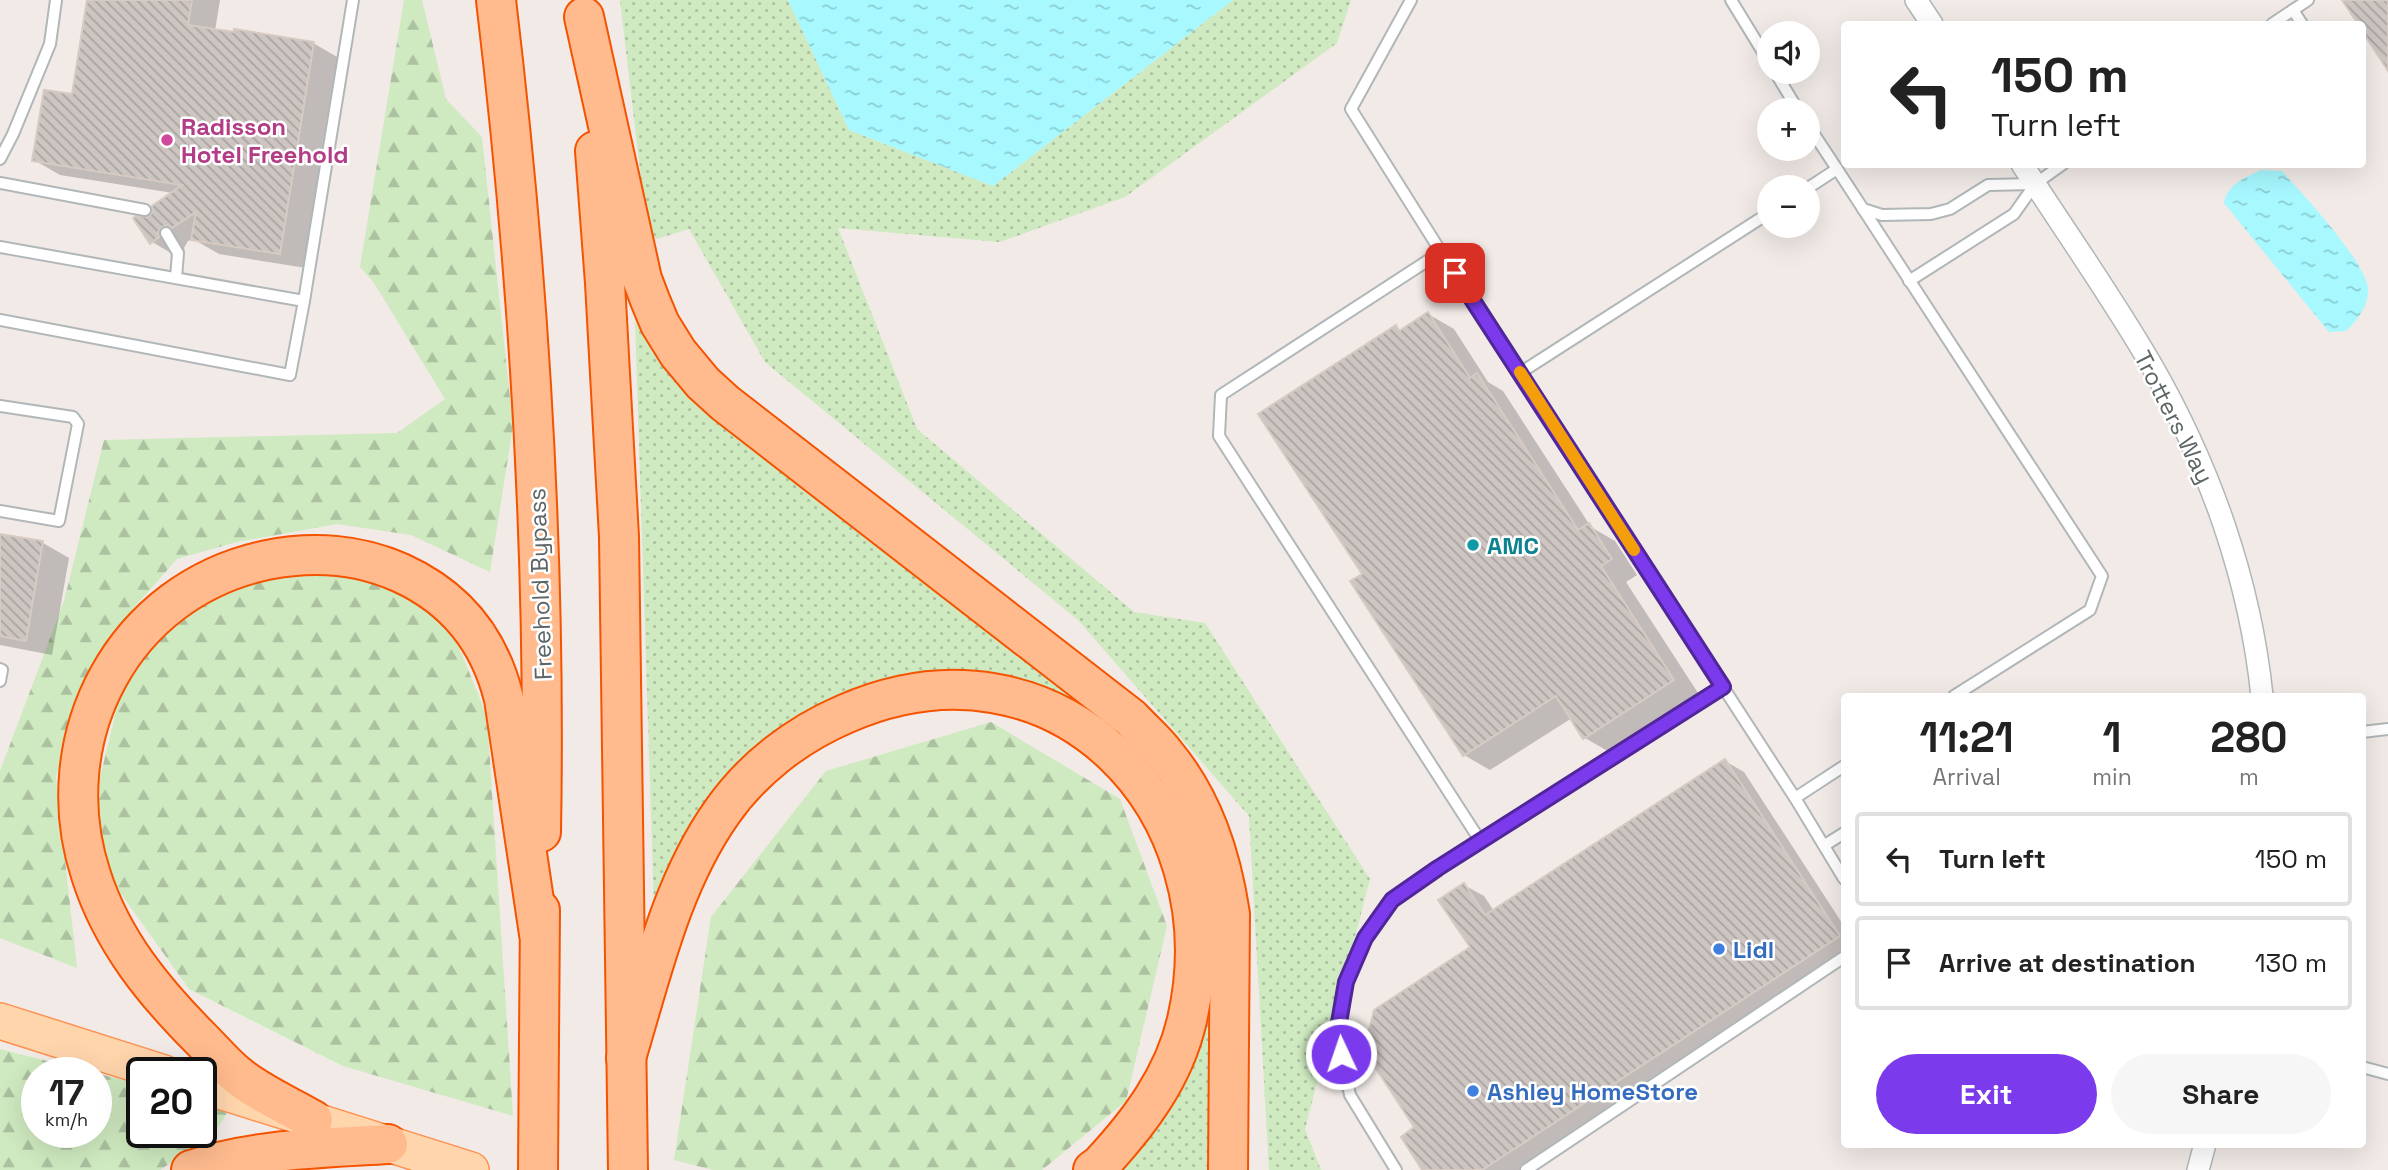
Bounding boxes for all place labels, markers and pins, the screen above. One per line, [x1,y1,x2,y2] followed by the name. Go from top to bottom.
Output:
[181,111,349,170] place label: Radisson Hotel Freehold
[159,132,175,148] marker: Radisson Hotel Freehold
[1425,243,1485,303] pin
[1487,530,1539,561] place label: AMC
[1465,537,1481,553] marker: AMC
[1733,934,1774,965] place label: Lidl
[1711,941,1727,957] marker: Lidl
[1487,1076,1698,1107] place label: Ashley HomeStore
[1465,1083,1481,1099] marker: Ashley HomeStore

